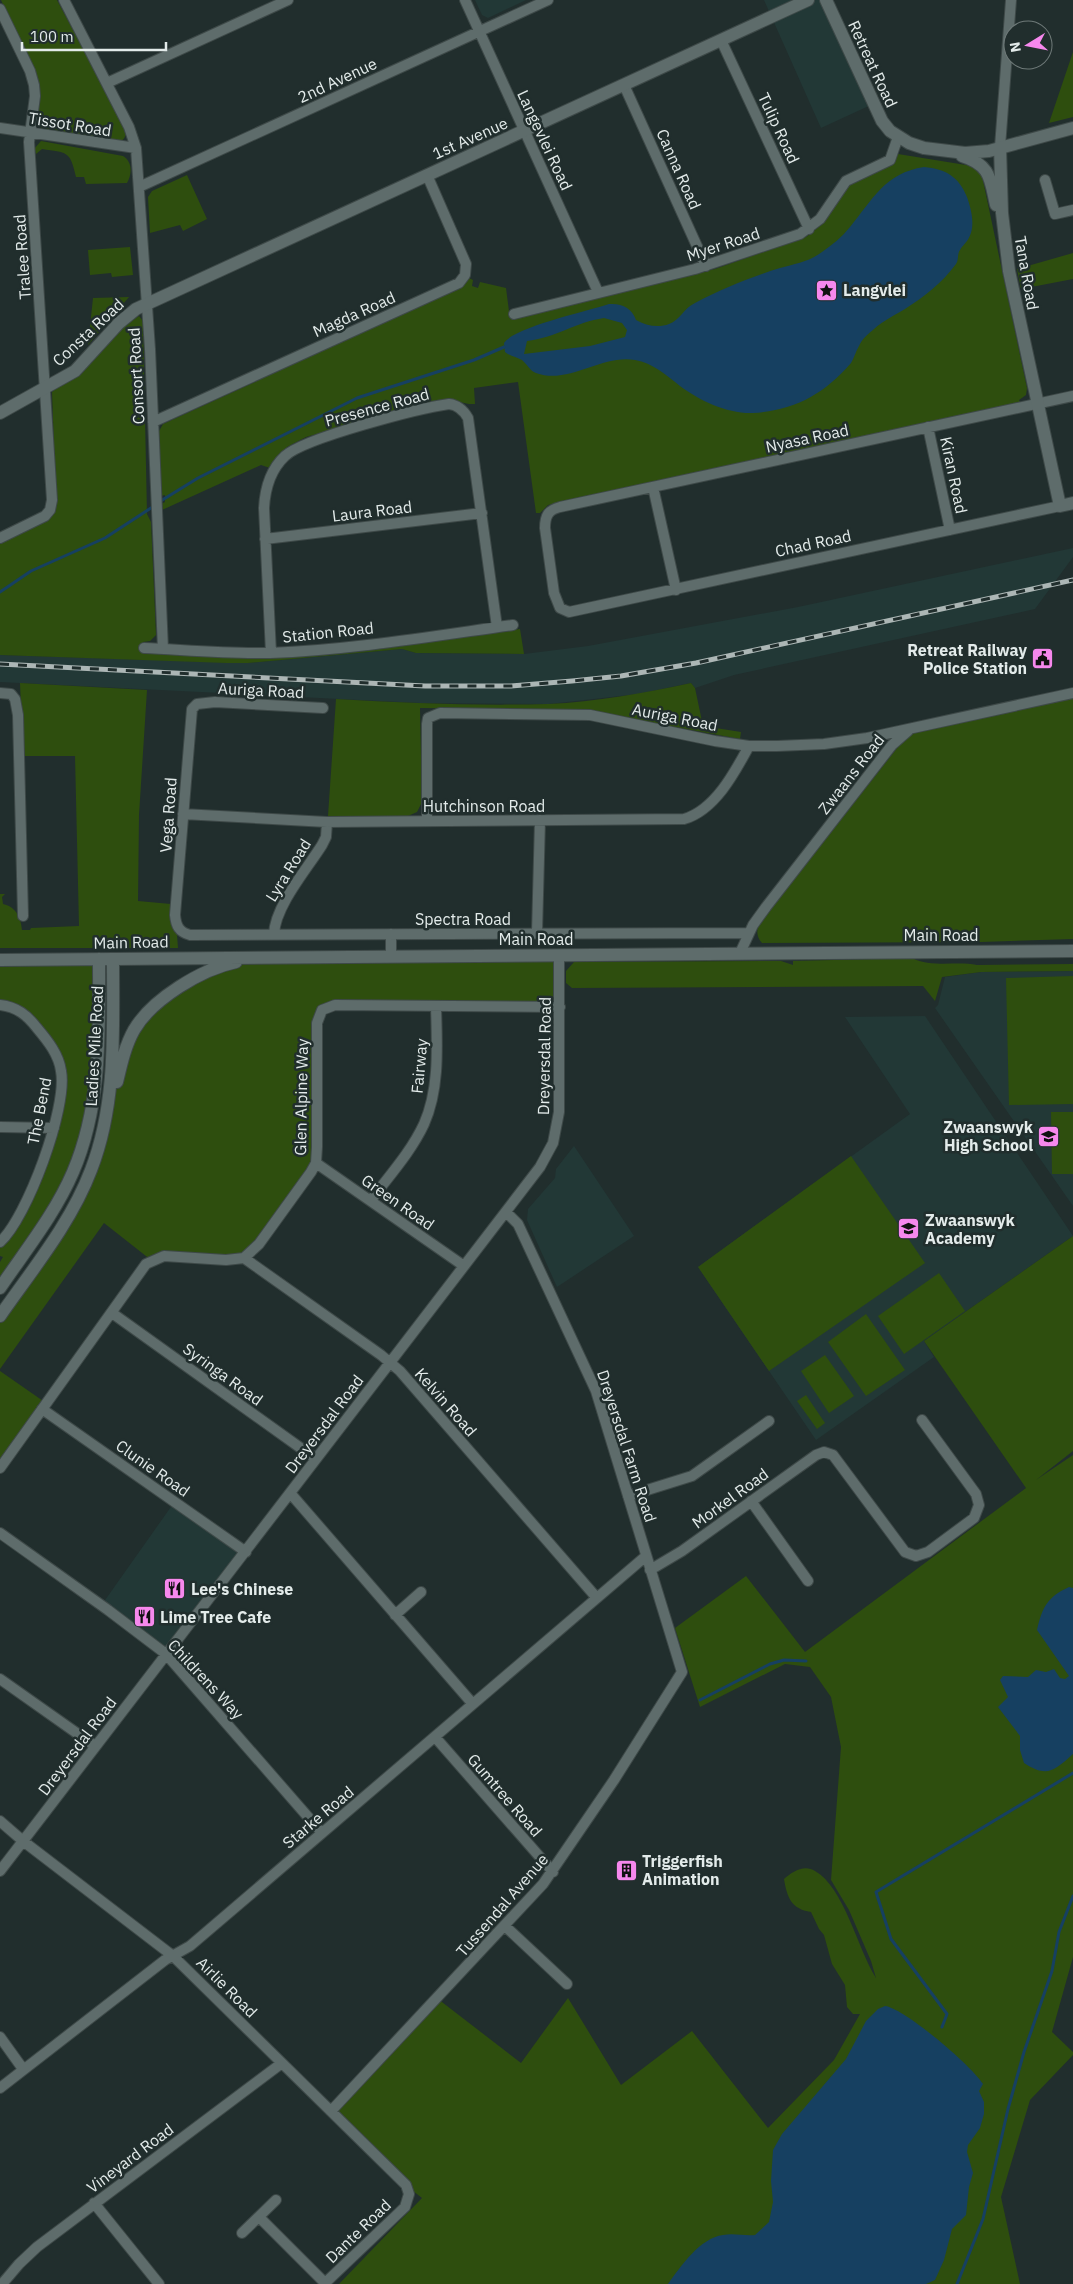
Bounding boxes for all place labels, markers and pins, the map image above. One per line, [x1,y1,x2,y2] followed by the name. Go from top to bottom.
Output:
[815,278,839,302] place icon: Langvlei
[843,280,906,300] place label: Langvlei
[907,640,1027,678] place label: Retreat Railway Police Station
[1031,647,1055,671] public building icon: Retreat Railway Police Station
[943,1117,1034,1155] place label: Zwaanswyk High School
[1037,1124,1061,1148] school or university icon: Zwaanswyk High School
[925,1210,1016,1248] place label: Zwaanswyk Academy
[897,1217,921,1241] school or university icon: Zwaanswyk Academy
[163,1577,187,1601] restaurant icon: Lee's Chinese
[191,1579,293,1599] place label: Lee's Chinese
[132,1605,156,1629] restaurant icon: Lime Tree Cafe
[160,1607,271,1627] place label: Lime Tree Cafe
[642,1851,723,1889] place label: Triggerfish Animation
[614,1858,638,1882] building icon: Triggerfish Animation

